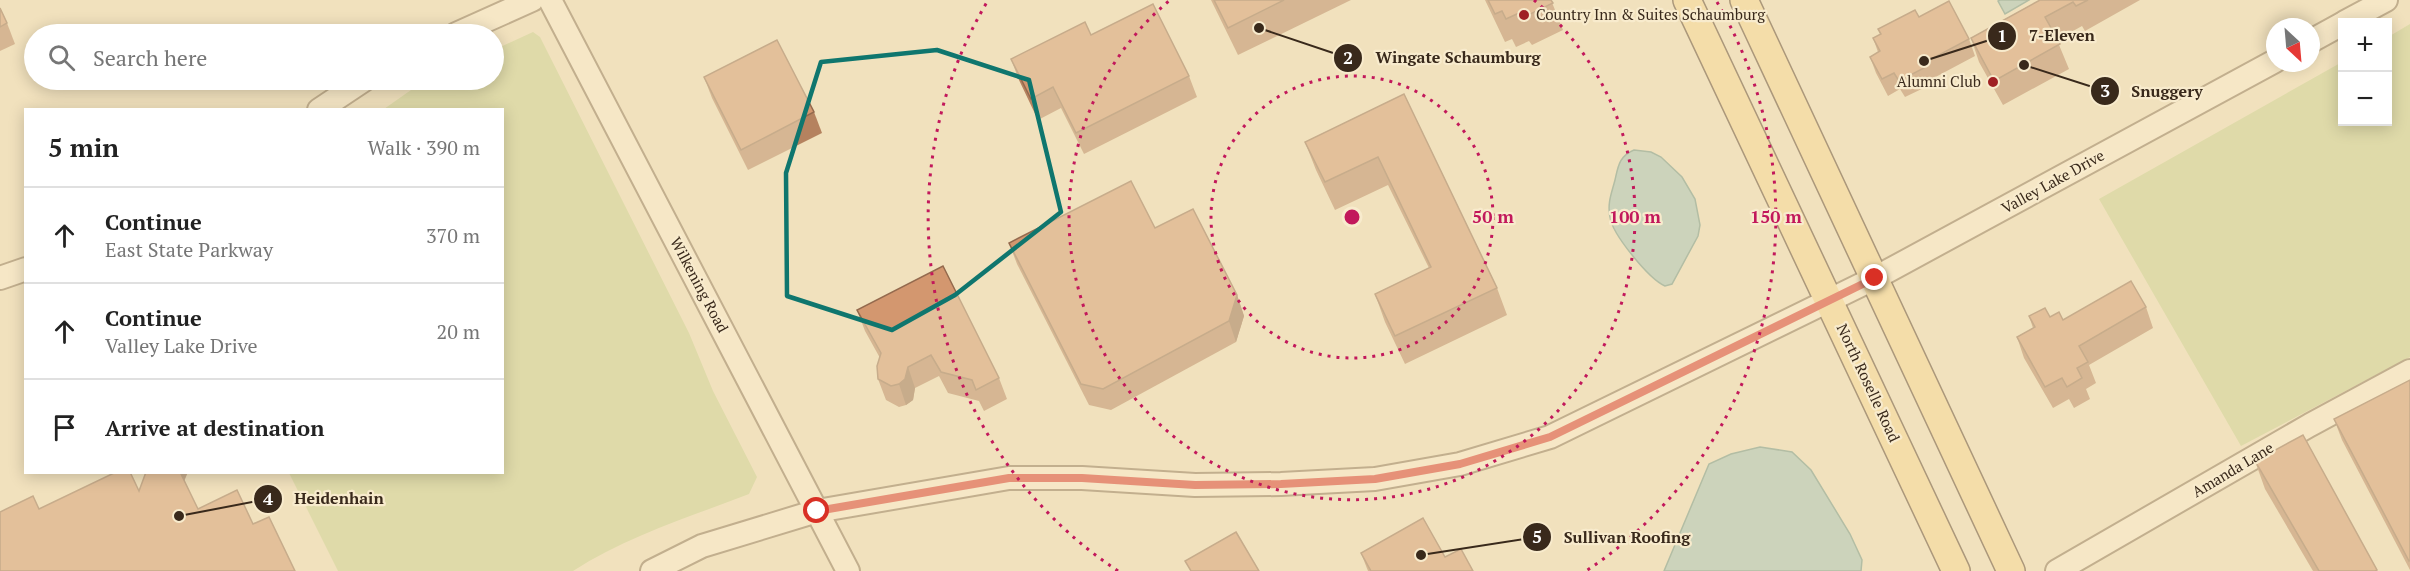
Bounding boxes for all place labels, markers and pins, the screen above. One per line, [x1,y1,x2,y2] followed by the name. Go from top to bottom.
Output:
[1536,4,1766,24] place label: Country Inn & Suites Schaumburg
[1517,8,1531,22] marker: Country Inn & Suites Schaumburg
[1987,19,2107,53] callout: 7-Eleven
[1333,41,1552,75] callout: Wingate Schaumburg
[1897,71,1981,91] place label: Alumni Club
[2090,74,2215,108] callout: Snuggery
[1986,75,2000,89] marker: Alumni Club
[1342,207,1362,227] centre of rings
[253,482,396,516] callout: Heidenhain
[1522,520,1702,554] callout: Sullivan Roofing

